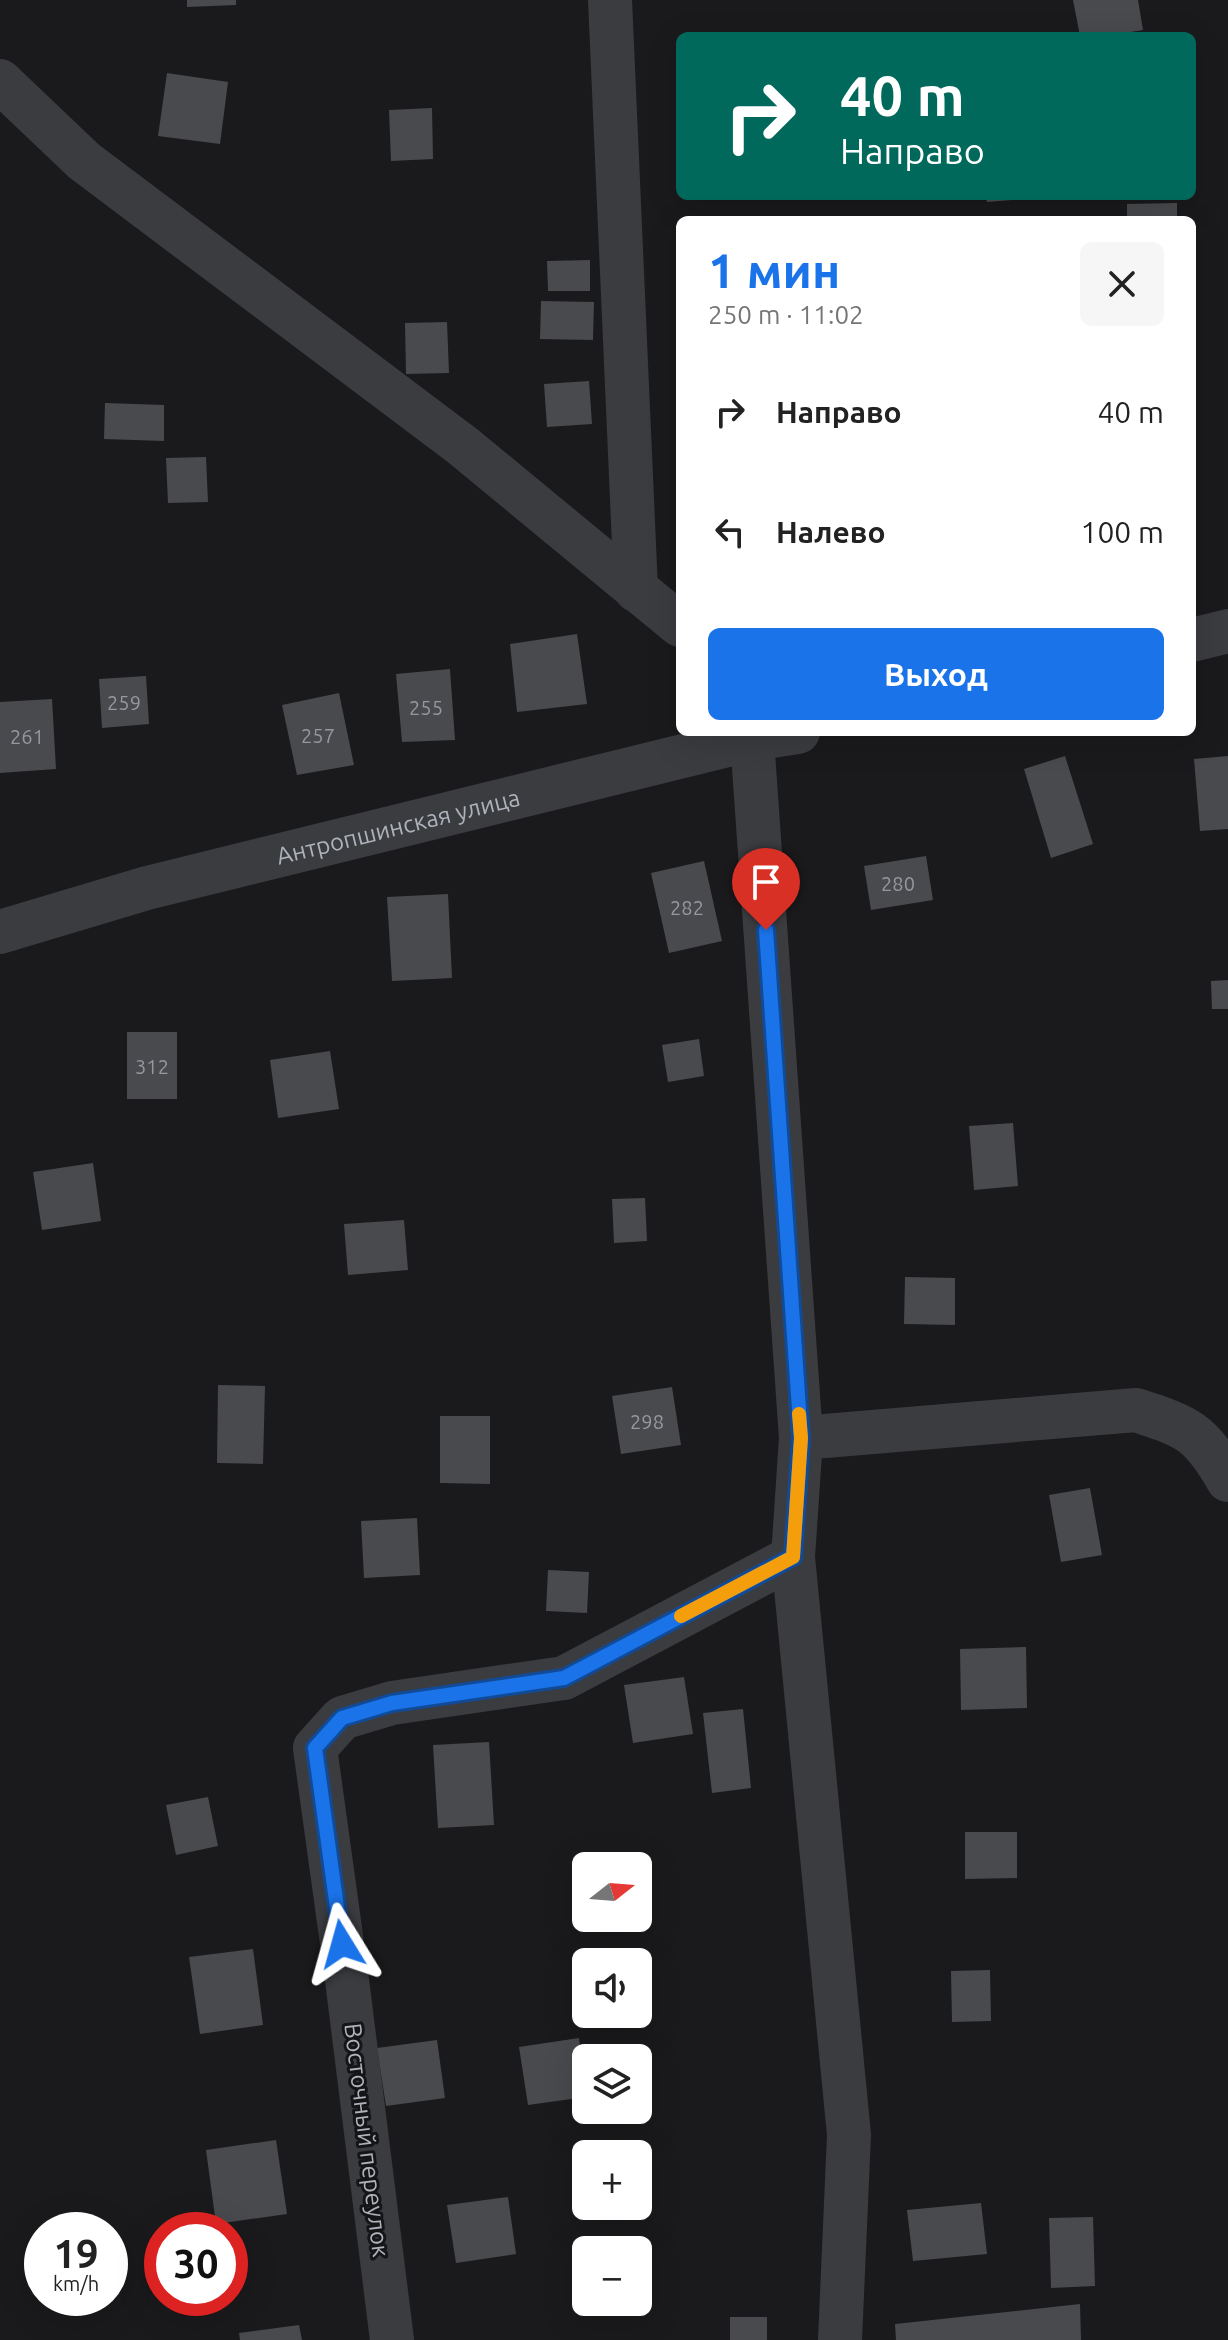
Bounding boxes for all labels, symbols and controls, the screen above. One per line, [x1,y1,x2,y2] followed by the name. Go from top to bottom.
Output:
[708,64,812,168] icon: right
[840,64,965,127] text: 40 m
[840,130,985,171] text: Направо
[1080,242,1164,326] button: close
[708,243,840,297] text: 1 мин
[708,300,864,329] text: 250 m · 11:02
[708,390,752,434] icon: right
[776,395,902,429] text: Направо
[1097,395,1164,429] text: 40 m
[708,510,752,554] icon: left
[776,515,886,549] text: Налево
[1080,515,1164,549] text: 100 m
[708,628,1164,720] button: Выход
[107,691,141,714] house number: 259
[409,696,443,719] house number: 255
[301,724,335,747] house number: 257
[10,725,44,748] house number: 261
[273,783,523,869] street label: Антропшинская улица
[732,848,800,930] pin
[744,860,788,904] icon: arrive
[881,872,915,895] house number: 280
[670,896,704,919] house number: 282
[135,1055,169,1078] house number: 312
[630,1410,664,1433] house number: 298
[572,1852,652,1932] north arrow
[572,1852,652,2316] map controls
[300,1902,384,1986] position arrow
[572,1948,652,2028] button: sound
[339,2021,395,2259] street label: Восточный переулок
[572,2044,652,2124] button: layers
[572,2140,652,2220] button: +
[144,2212,248,2316] speed limit sign: 30
[53,2231,99,2276] text: 19
[572,2236,652,2316] button: −
[53,2272,99,2295] text: km/h

